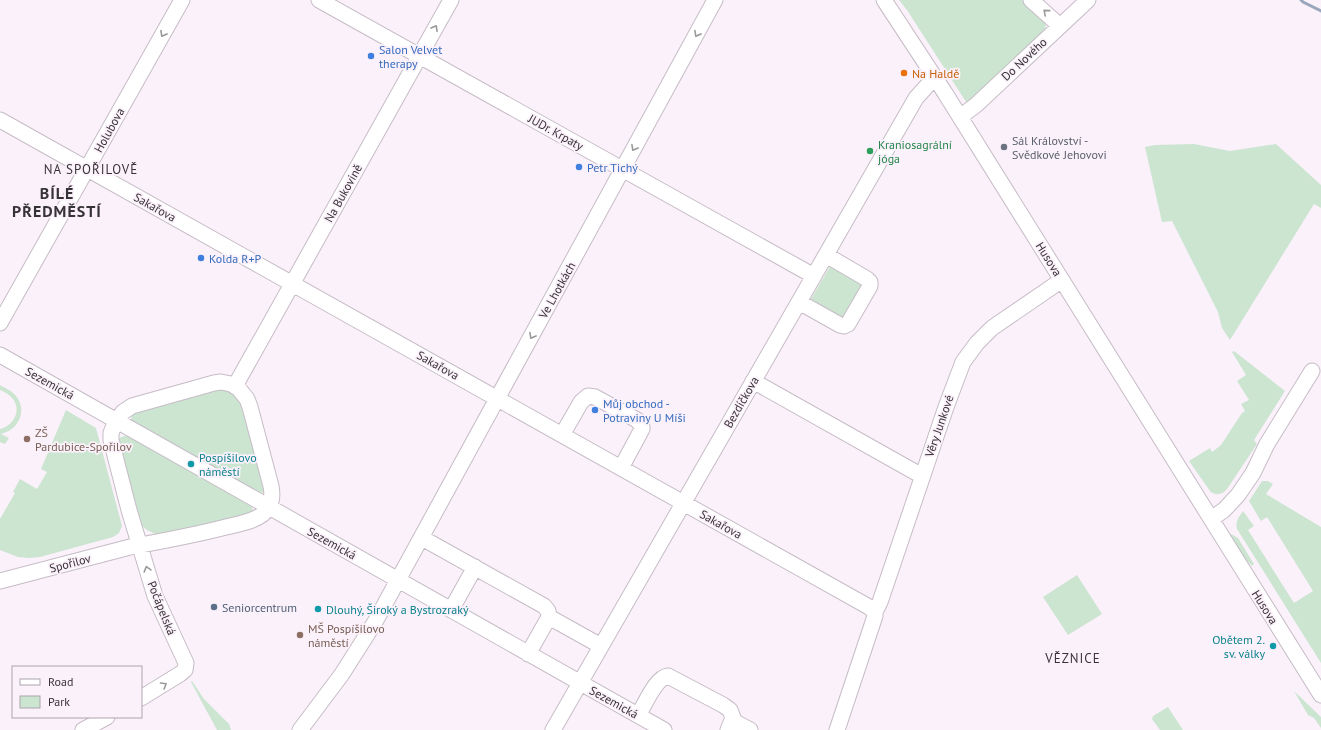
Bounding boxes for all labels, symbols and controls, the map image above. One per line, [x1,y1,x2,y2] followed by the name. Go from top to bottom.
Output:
[1043,10,1051,17] one-way arrow
[431,25,438,32] one-way arrow
[160,30,167,37] one-way arrow
[694,30,701,37] one-way arrow
[998,34,1050,84] street label: Do Nového
[379,42,442,71] place label: Salon Velvet therapy
[366,51,376,61] marker: Salon Velvet therapy
[912,66,959,81] place label: Na Haldě
[899,68,909,78] marker: Na Haldě
[91,105,127,155] street label: Holubova
[525,110,586,153] street label: JUDr. Krpaty
[1012,133,1107,162] place label: Sál Království - Svědkové Jehovovi
[878,137,952,166] place label: Kraniosagrální jóga
[999,142,1009,152] marker: Sál Království - Svědkové Jehovovi
[632,144,639,151] one-way arrow
[865,146,875,156] marker: Kraniosagrální jóga
[587,160,638,175] place label: Petr Tichý
[44,161,138,178] district label: NA SPOŘILOVĚ
[321,161,365,225] street label: Na Bukovině
[574,162,584,172] marker: Petr Tichý
[12,183,102,221] district label: BÍLÉ PŘEDMĚSTÍ
[131,189,179,225] street label: Sakařova
[1033,239,1065,279] street label: Husova
[209,251,261,266] place label: Kolda R+P
[196,253,206,263] marker: Kolda R+P
[535,259,579,322] street label: Ve Lhotkách
[529,332,536,339] one-way arrow
[414,347,462,383] street label: Sakařova
[23,363,77,403] street label: Sezemická
[720,374,762,430] street label: Bezdíčkova
[921,393,957,460] street label: Věry Junkové
[603,396,686,425] place label: Můj obchod - Potraviny U Míši
[590,405,600,415] marker: Můj obchod - Potraviny U Míši
[35,425,132,454] place label: ZŠ Pardubice-Spořilov
[22,434,32,444] marker: ZŠ Pardubice-Spořilov
[199,450,257,479] place label: Pospíšilovo náměstí
[186,459,196,469] marker: Pospíšilovo náměstí
[697,506,745,542] street label: Sakařova
[305,523,359,563] street label: Sezemická
[48,550,93,576] street label: Spořilov
[143,565,152,572] one-way arrow
[144,579,180,637] street label: Počápelská
[1249,587,1281,627] street label: Husova
[222,600,297,615] place label: Seniorcentrum
[209,602,219,612] marker: Seniorcentrum
[326,602,469,617] place label: Dlouhý, Široký a Bystrozraký
[313,604,323,614] marker: Dlouhý, Široký a Bystrozraký
[308,621,385,650] place label: MŠ Pospíšilovo náměstí
[295,630,305,640] marker: MŠ Pospíšilovo náměstí
[1212,632,1265,661] place label: Obětem 2. sv. války
[1268,641,1278,651] marker: Obětem 2. sv. války
[1044,650,1101,667] district label: VĚZNICE
[12,666,142,718] legend
[48,674,73,689] text: Road
[160,682,167,689] one-way arrow
[587,682,641,722] street label: Sezemická
[48,694,70,709] text: Park

